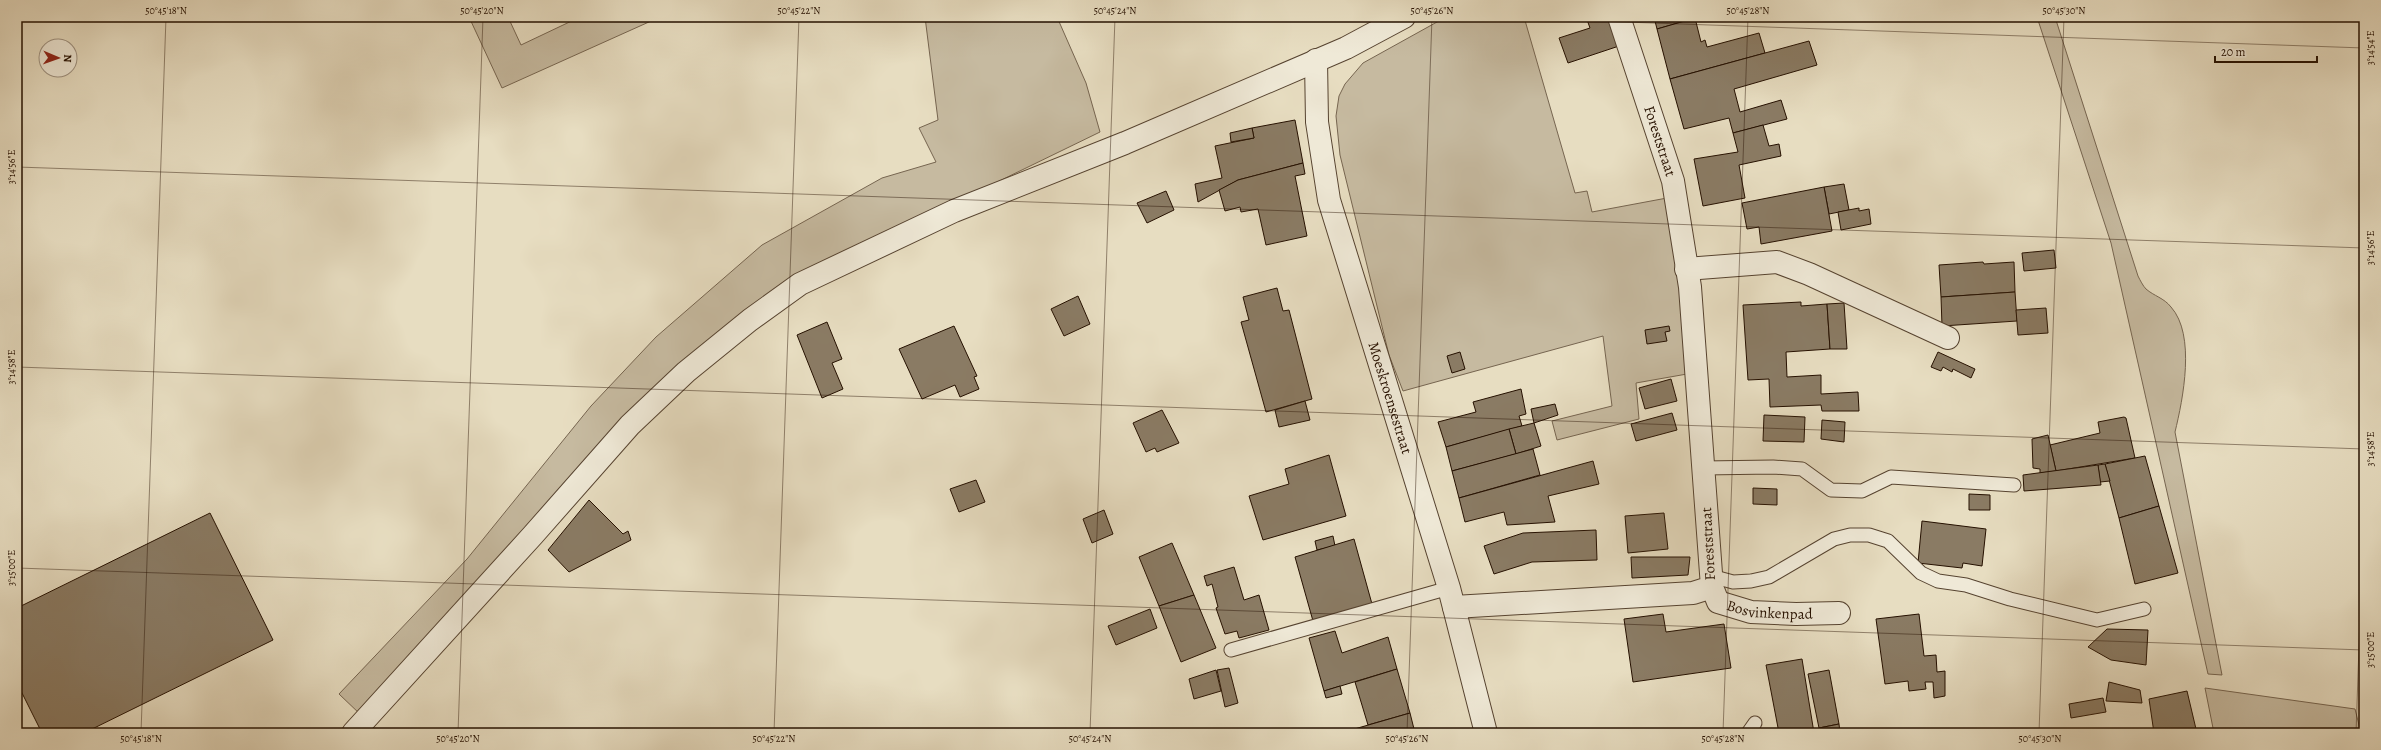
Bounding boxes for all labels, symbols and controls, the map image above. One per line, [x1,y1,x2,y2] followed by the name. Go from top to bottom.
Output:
[145,4,187,17] text: 50°45'18"N
[460,4,504,17] text: 50°45'20"N
[778,4,820,17] text: 50°45'22"N
[1094,4,1136,17] text: 50°45'24"N
[1411,4,1453,17] text: 50°45'26"N
[1726,4,1770,17] text: 50°45'28"N
[2043,4,2085,17] text: 50°45'30"N
[2364,31,2377,65] text: 3°14'54"E
[38,38,78,78] north arrow
[2215,38,2317,64] scale bar
[2221,44,2245,60] text: 20 m
[60,54,75,63] text: N
[1639,103,1681,179] street label: Foreststraat
[5,150,18,184] text: 3°14'56"E
[2364,231,2377,265] text: 3°14'56"E
[1363,339,1417,456] street label: Moeskroensestraat
[5,349,18,384] text: 3°14'58"E
[2364,431,2377,466] text: 3°14'58"E
[1696,507,1720,581] street label: Foreststraat
[5,550,18,586] text: 3°15'00"E
[1724,595,1814,624] street label: Bosvinkenpad
[2364,632,2377,668] text: 3°15'00"E
[120,732,162,745] text: 50°45'18"N
[436,732,480,745] text: 50°45'20"N
[753,732,795,745] text: 50°45'22"N
[1069,732,1111,745] text: 50°45'24"N
[1386,732,1428,745] text: 50°45'26"N
[1701,732,1745,745] text: 50°45'28"N
[2019,732,2061,745] text: 50°45'30"N

